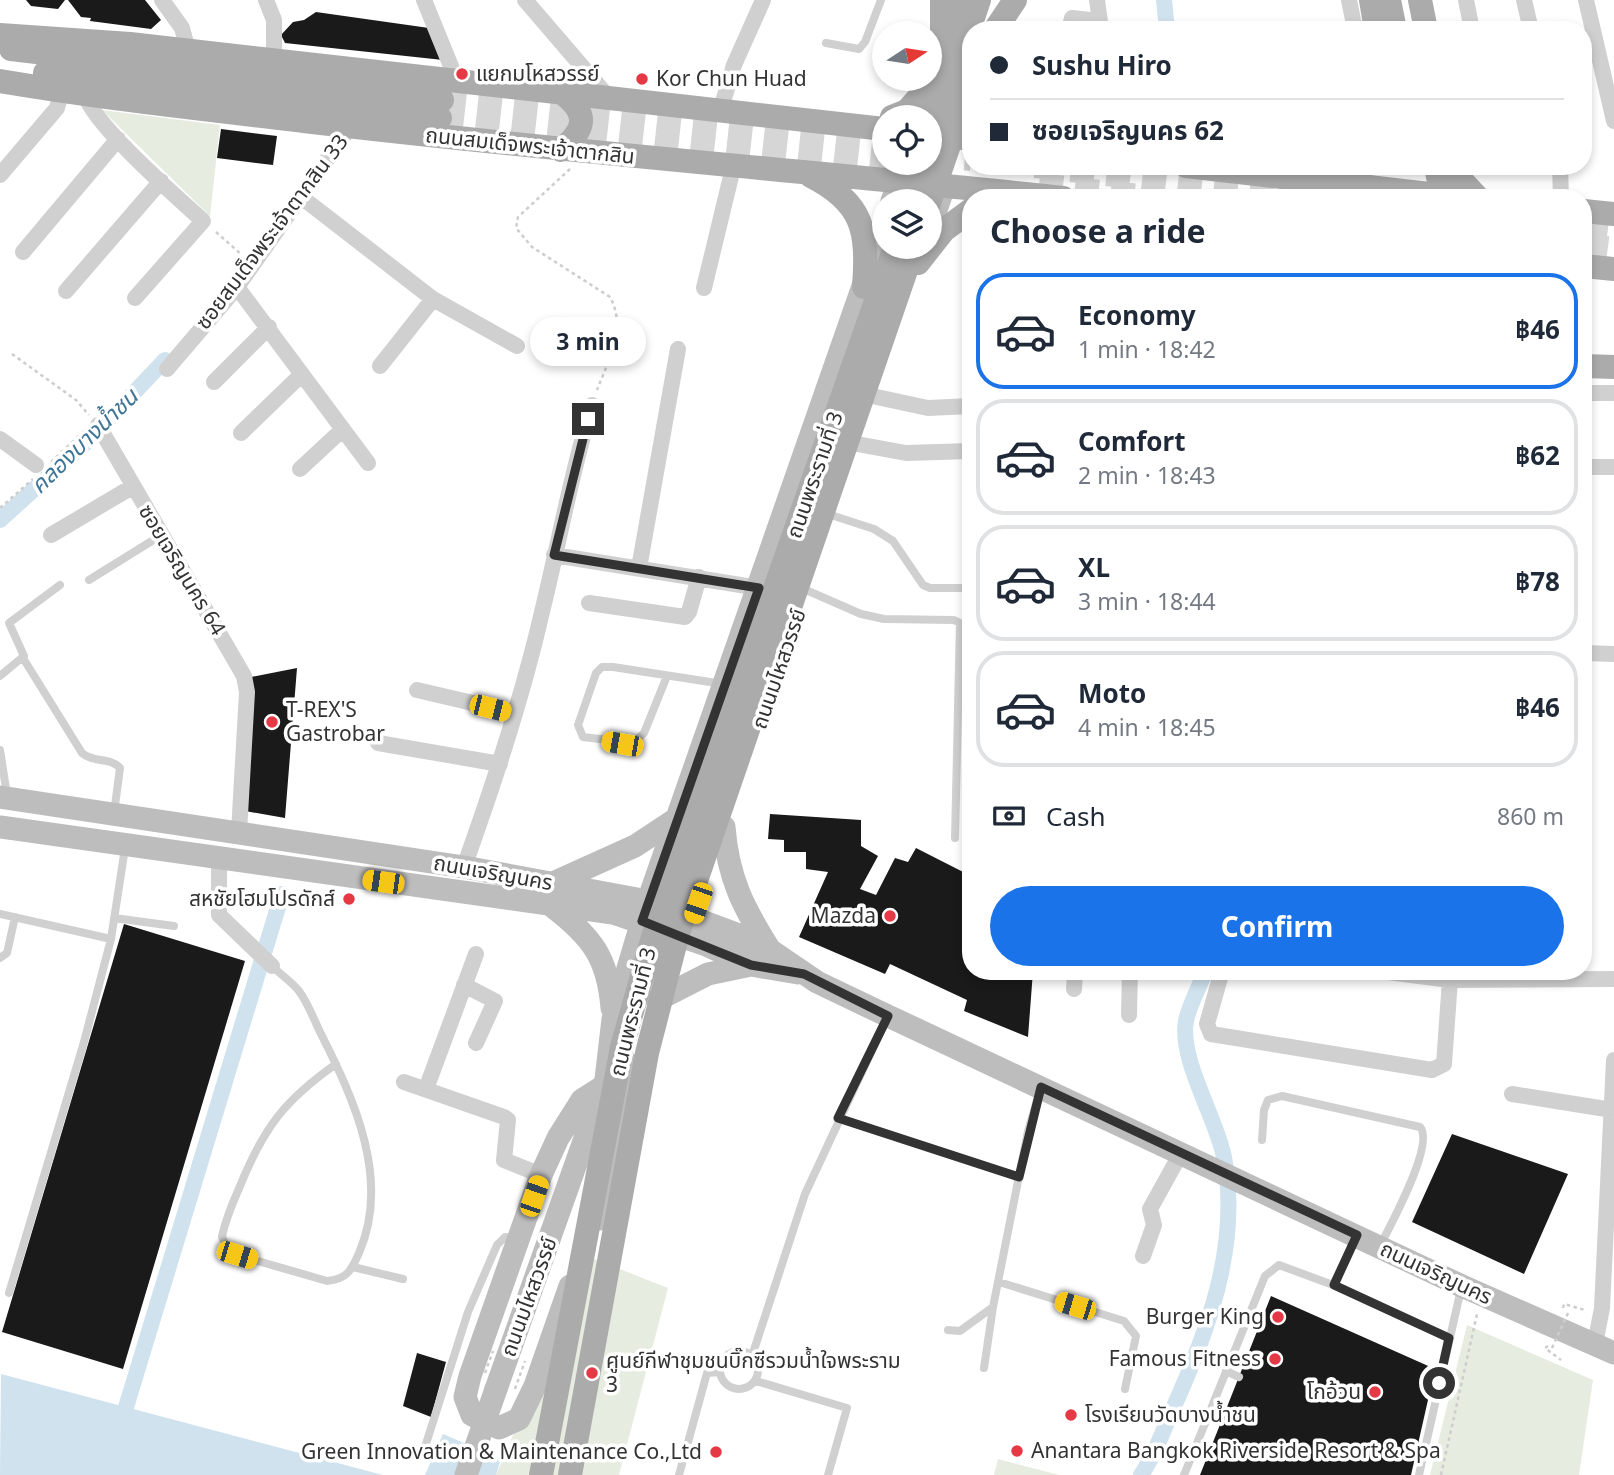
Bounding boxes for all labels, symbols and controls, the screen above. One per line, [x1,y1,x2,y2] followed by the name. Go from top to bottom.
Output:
[872,21,942,91] north arrow
[872,21,942,259] map controls
[1032,47,1172,83] text: Sushu Hiro
[476,59,600,87] place label: แยกมโหสวรรย์
[656,64,807,92] place label: Kor Chun Huad
[454,66,470,82] marker: แยกมโหสวรรย์
[634,71,650,87] marker: Kor Chun Huad
[872,105,942,175] button: locate
[1032,112,1224,148] text: ซอยเจริญนคร 62
[424,120,636,170] street label: ถนนสมเด็จพระเจ้าตากสิน
[189,128,354,335] street label: ซอยสมเด็จพระเจ้าตากสิน 33
[872,189,942,259] button: layers
[990,209,1206,252] text: Choose a ride
[1078,297,1196,333] text: Economy
[994,300,1057,363] icon: car
[1515,311,1560,347] text: ฿46
[530,318,646,366] callout: 3 min
[556,325,620,357] text: 3 min
[1078,333,1216,365] text: 1 min · 18:42
[22,379,146,500] water label: คลองบางน้ำชน
[572,403,604,435] route end
[779,408,849,542] street label: ถนนพระรามที่ 3
[1078,423,1186,459] text: Comfort
[994,426,1057,489] icon: car
[1515,437,1560,473] text: ฿62
[1078,459,1216,491] text: 2 min · 18:43
[133,499,233,640] street label: ซอยเจริญนคร 64
[1078,549,1110,585] text: XL
[994,552,1057,615] icon: car
[1515,563,1560,599] text: ฿78
[1078,585,1216,617] text: 3 min · 18:44
[744,605,812,732] street label: ถนนมไหสวรรย์
[1078,675,1146,711] text: Moto
[994,678,1057,741] icon: car
[1515,689,1560,725] text: ฿46
[468,693,513,723] car
[286,695,385,747] place label: T-REX'S Gastrobar
[1078,711,1216,743] text: 4 min · 18:45
[264,714,280,730] marker: T-REX'S Gastrobar
[600,730,645,758] car
[990,797,1028,835] icon: cash
[1046,798,1106,834] text: Cash
[1497,800,1564,832] text: 860 m
[431,848,555,896] street label: ถนนเจริญนคร
[361,869,406,895] car
[682,880,715,926] car
[189,884,335,912] place label: สหชัยโฮมโปรดักส์
[990,886,1564,966] button: Confirm
[341,891,357,907] marker: สหชัยโฮมโปรดักส์
[811,901,876,929] place label: Mazda
[882,908,898,924] marker: Mazda
[602,944,662,1079] street label: ถนนพระรามที่ 3
[518,1173,551,1219] car
[493,1233,563,1360] street label: ถนนมไหสวรรย์
[1376,1234,1497,1310] street label: ถนนเจริญนคร
[214,1239,261,1271] car
[1052,1290,1099,1322] car
[1146,1302,1264,1330] place label: Burger King
[1270,1309,1286,1325] marker: Burger King
[1109,1344,1261,1372] place label: Famous Fitness
[606,1346,901,1398] place label: ศูนย์กีฬาชุมชนบิ๊กซีรวมน้ำใจพระราม 3
[1267,1351,1283,1367] marker: Famous Fitness
[584,1365,600,1381] marker: ศูนย์กีฬาชุมชนบิ๊กซีรวมน้ำใจพระราม 3
[1423,1367,1455,1399] route start
[1307,1377,1361,1405] place label: โกอ้วน
[1367,1384,1383,1400] marker: โกอ้วน
[1085,1400,1256,1428] place label: โรงเรียนวัดบางน้ำชน
[1063,1407,1079,1423] marker: โรงเรียนวัดบางน้ำชน
[1031,1436,1441,1464] place label: Anantara Bangkok Riverside Resort & Spa
[301,1437,702,1465] place label: Green Innovation & Maintenance Co.,Ltd
[1009,1443,1025,1459] marker: Anantara Bangkok Riverside Resort & Spa
[708,1444,724,1460] marker: Green Innovation & Maintenance Co.,Ltd

